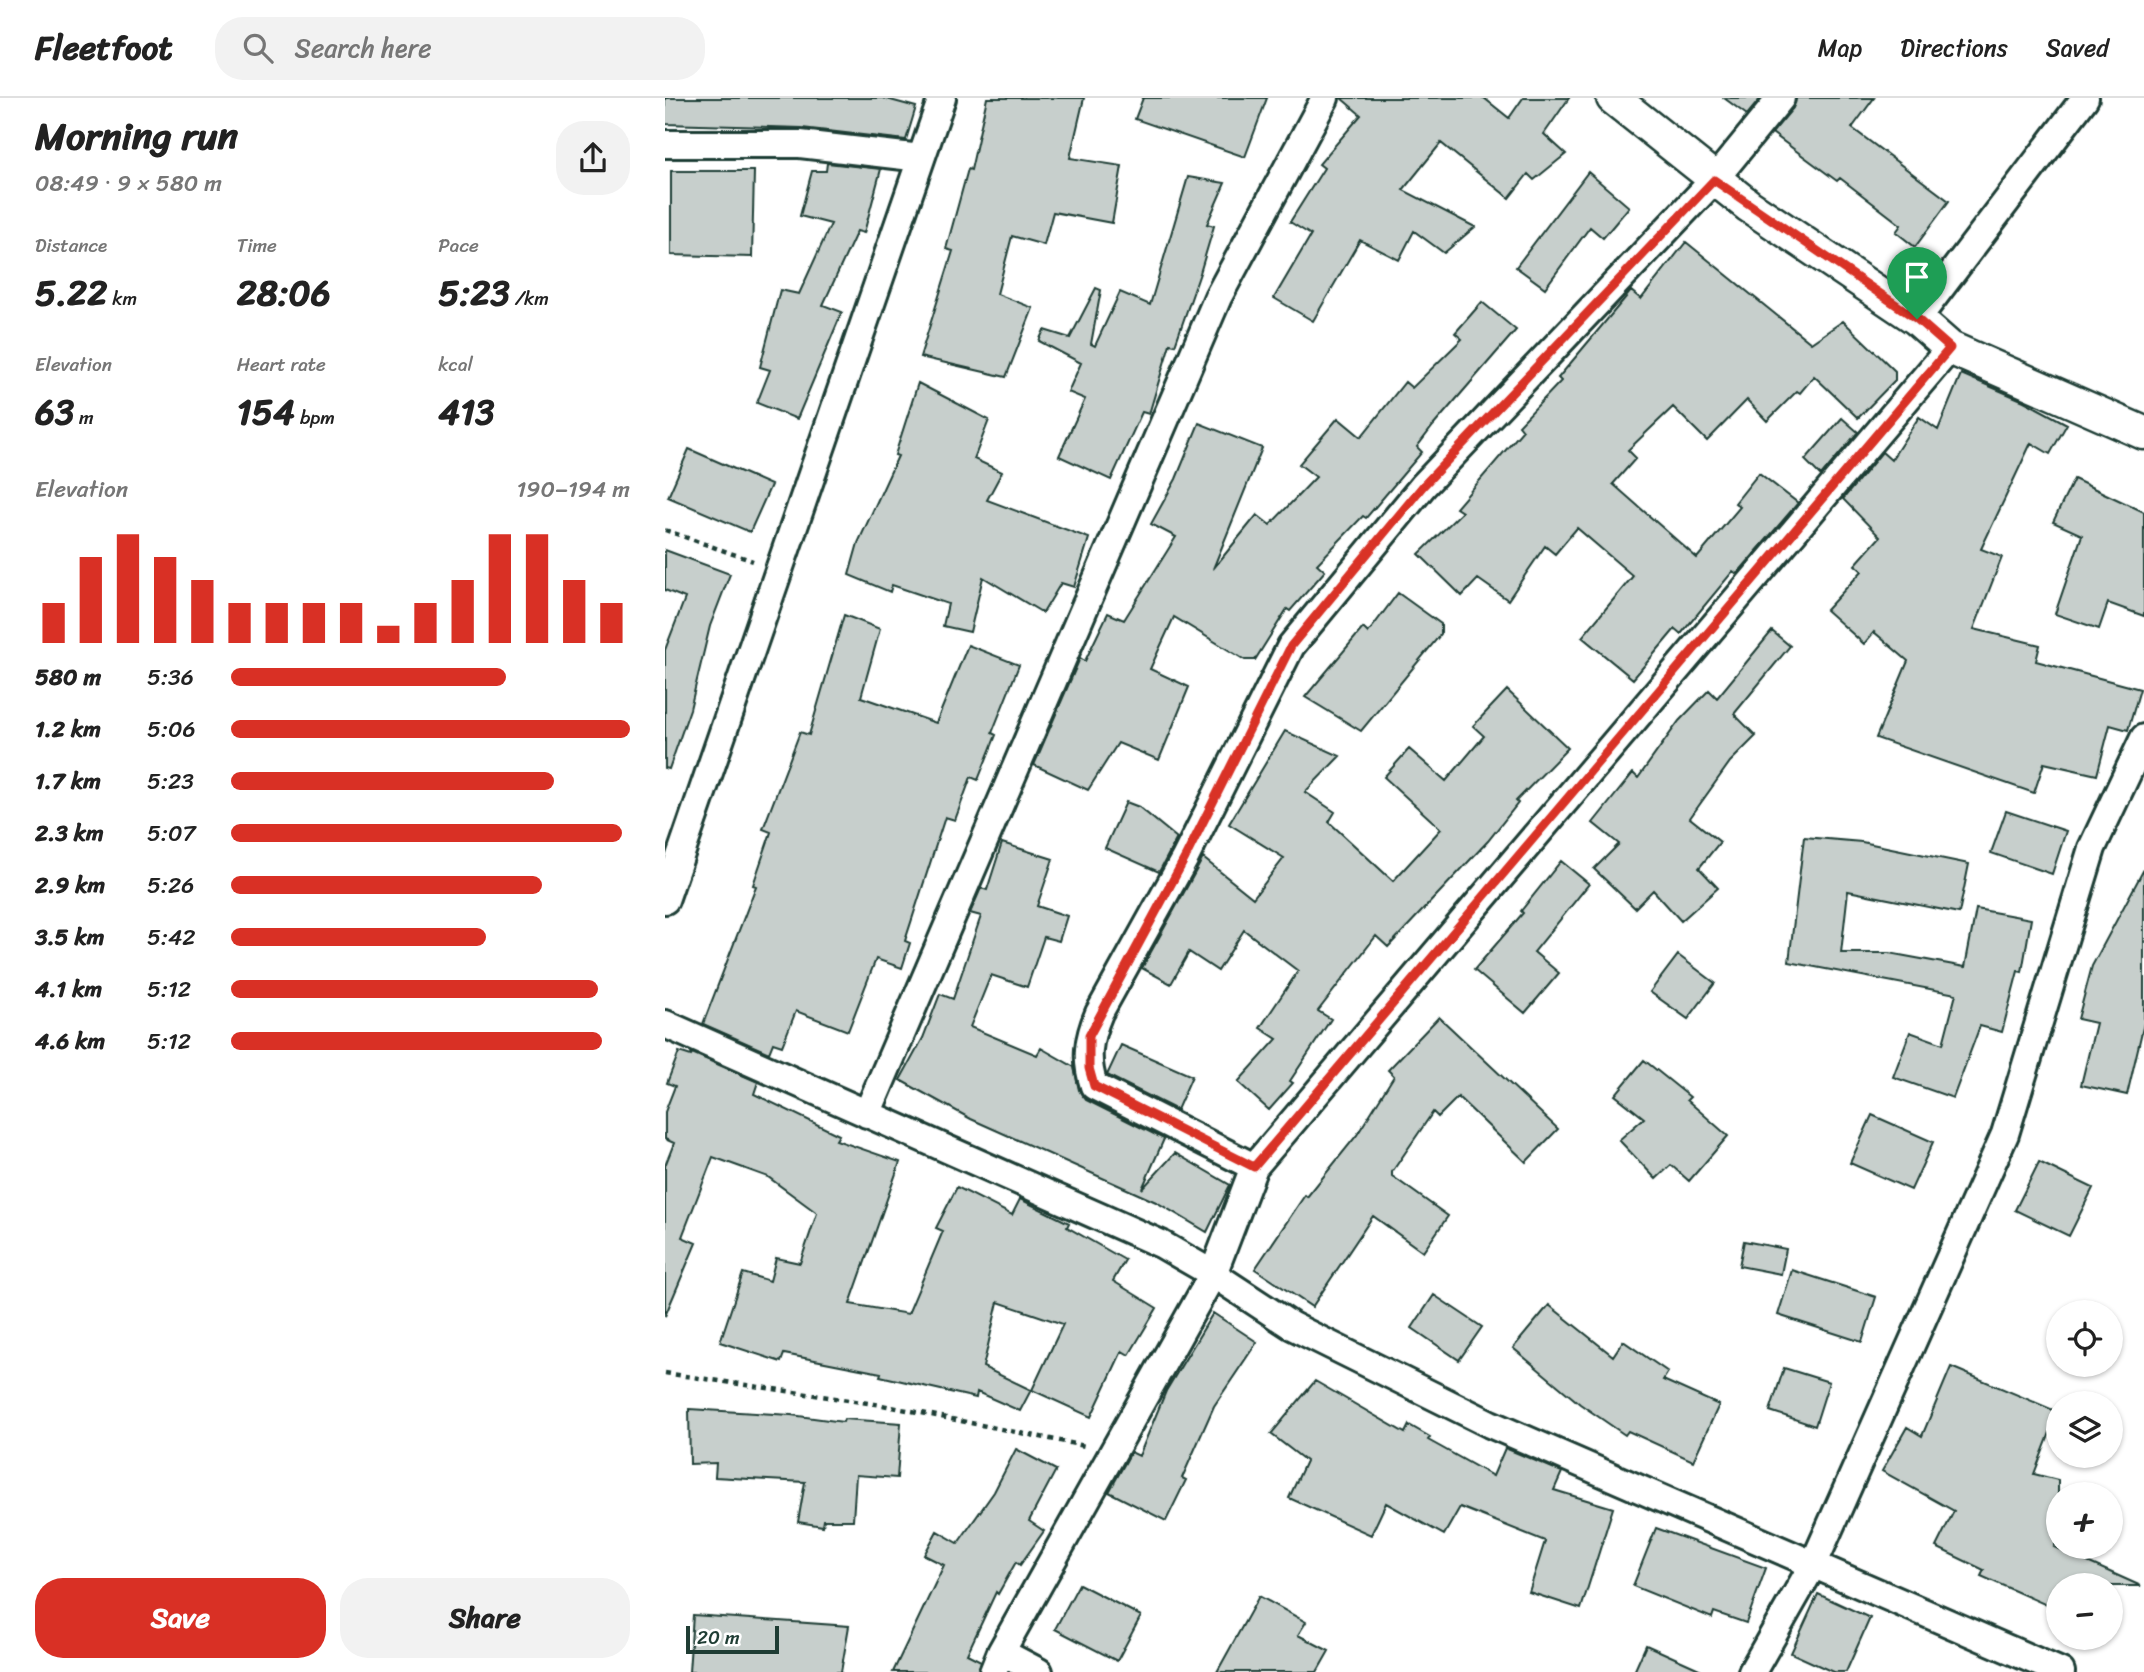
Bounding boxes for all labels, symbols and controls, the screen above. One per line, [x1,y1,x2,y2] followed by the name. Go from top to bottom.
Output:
[215,17,705,80] search box
[35,19,173,77] text: Fleetfoot
[295,25,432,71] text: Search here
[1818,27,1862,69] text: Map
[1900,27,2008,69] text: Directions
[2046,27,2109,69] text: Saved
[239,29,277,67] icon: search
[35,103,238,170] text: Morning run
[556,121,630,195] button: share
[35,163,222,204] text: 08:49 · 9 × 580 m
[35,229,107,262] text: Distance
[237,229,277,262] text: Time
[438,229,479,262] text: Pace
[1887,247,1947,319] pin
[1898,258,1936,296] icon: arrive
[35,262,107,324] text: 5.22
[237,262,331,324] text: 28:06
[438,262,510,324] text: 5:23
[107,282,137,315] text: km
[510,282,549,315] text: /km
[35,348,112,381] text: Elevation
[237,348,326,381] text: Heart rate
[438,348,473,381] text: kcal
[35,381,74,443] text: 63
[237,381,295,443] text: 154
[438,381,494,443] text: 413
[74,401,94,434] text: m
[295,401,335,434] text: bpm
[35,469,128,510] text: Elevation
[516,469,630,510] text: 190–194 m
[35,657,101,698] text: 580 m
[147,657,194,698] text: 5:36
[35,709,101,750] text: 1.2 km
[147,709,196,750] text: 5:06
[35,761,101,802] text: 1.7 km
[147,761,194,802] text: 5:23
[35,813,104,854] text: 2.3 km
[147,813,196,854] text: 5:07
[35,865,105,906] text: 2.9 km
[147,865,194,906] text: 5:26
[35,917,104,958] text: 3.5 km
[147,917,196,958] text: 5:42
[35,969,102,1010] text: 4.1 km
[147,969,191,1010] text: 5:12
[35,1021,105,1062] text: 4.6 km
[147,1021,191,1062] text: 5:12
[2046,1300,2123,1650] map controls
[2046,1300,2123,1377] button: locate
[2046,1391,2123,1468] button: layers
[2046,1482,2123,1559] button: +
[2046,1573,2123,1650] button: −
[35,1578,326,1658] button: Save
[340,1578,630,1658] button: Share
[697,1621,740,1654] text: 20 m
[686,1623,779,1655] scale bar

